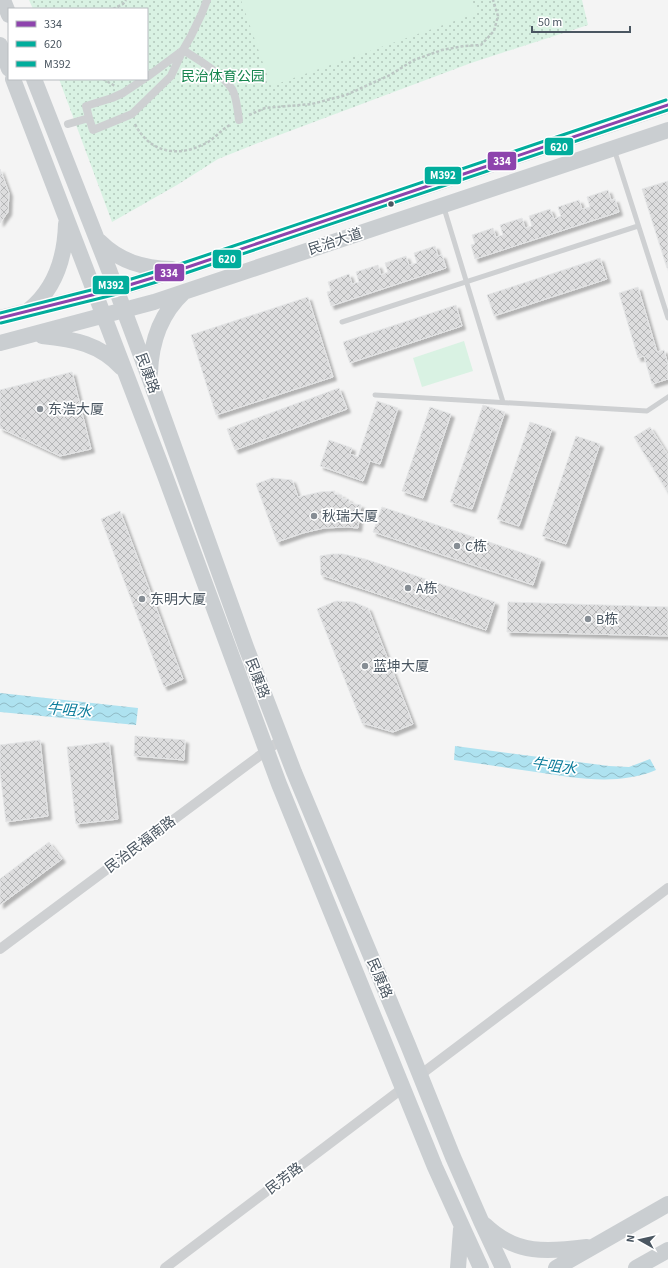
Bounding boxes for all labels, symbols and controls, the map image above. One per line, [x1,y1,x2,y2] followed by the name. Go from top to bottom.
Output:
[8,8,148,80] legend
[532,8,630,34] scale bar
[538,14,562,31] text: 50 m
[44,16,62,33] text: 334
[44,36,62,53] text: 620
[44,56,71,73] text: M392
[181,67,265,87] park label: 民治体育公园
[544,137,574,156] line badge: 620
[550,140,568,155] text: 620
[487,151,517,171] line badge: 334
[493,154,511,169] text: 334
[424,166,462,185] line badge: M392
[430,168,456,183] text: M392
[386,199,396,209] unlabelled marker
[306,224,365,260] street label: 民治大道
[212,249,242,269] line badge: 620
[218,252,236,267] text: 620
[154,263,185,282] line badge: 334
[160,266,178,281] text: 334
[92,275,130,295] line badge: M392
[98,278,124,293] text: M392
[130,350,164,396] street label: 民康路
[48,400,104,420] place label: 东浩大厦
[35,404,45,414] marker: 东浩大厦
[322,507,378,527] place label: 秋瑞大厦
[309,511,319,521] marker: 秋瑞大厦
[465,537,487,557] place label: C栋
[452,541,462,551] marker: C栋
[416,579,438,599] place label: A栋
[403,583,413,593] marker: A栋
[150,590,206,610] place label: 东明大厦
[137,594,147,604] marker: 东明大厦
[596,610,618,630] place label: B栋
[583,614,593,624] marker: B栋
[240,655,274,702] street label: 民康路
[373,657,429,677] place label: 蓝坤大厦
[360,661,370,671] marker: 蓝坤大厦
[46,698,93,723] water label: 牛咀水
[530,753,579,780] water label: 牛咀水
[101,812,180,878] street label: 民治民福南路
[362,955,396,1002] street label: 民康路
[262,1158,307,1199] street label: 民芳路
[620,1220,660,1260] north arrow
[623,1234,639,1243] text: N

